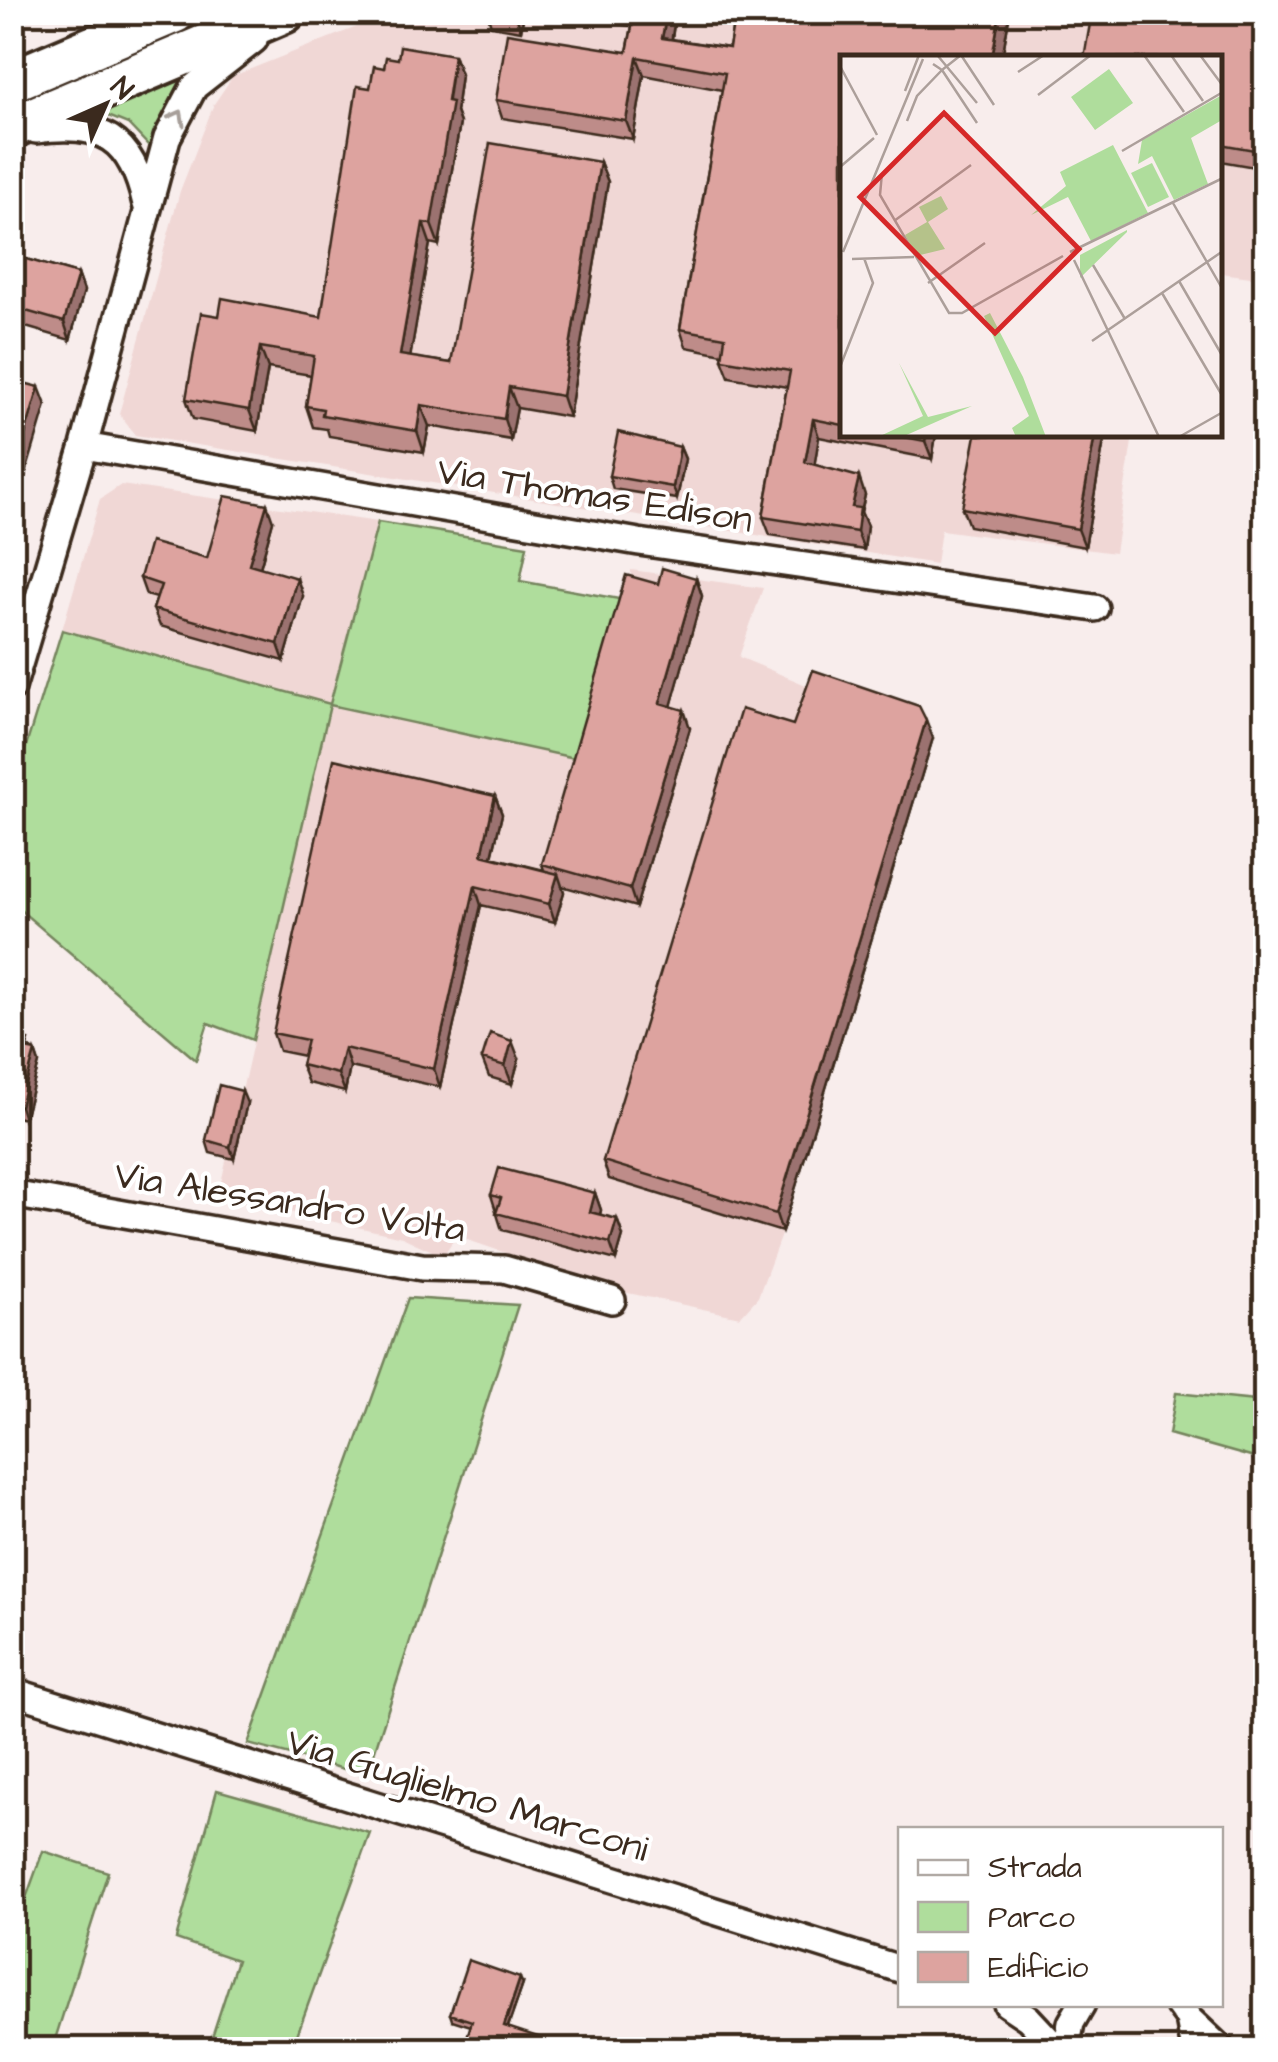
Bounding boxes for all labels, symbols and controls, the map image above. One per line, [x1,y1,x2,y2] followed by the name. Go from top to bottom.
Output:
[55,55,155,155] north arrow
[840,55,1223,438] inset map
[102,68,142,109] text: N
[166,109,185,127] one-way arrow
[433,445,756,547] street label: Via Thomas Edison
[111,1150,469,1256] street label: Via Alessandro Volta
[280,1716,655,1876] street label: Via Guglielmo Marconi
[898,1827,1223,2007] legend
[988,1847,1082,1889] text: Strada
[988,1897,1075,1939] text: Parco
[988,1947,1089,1989] text: Edificio

